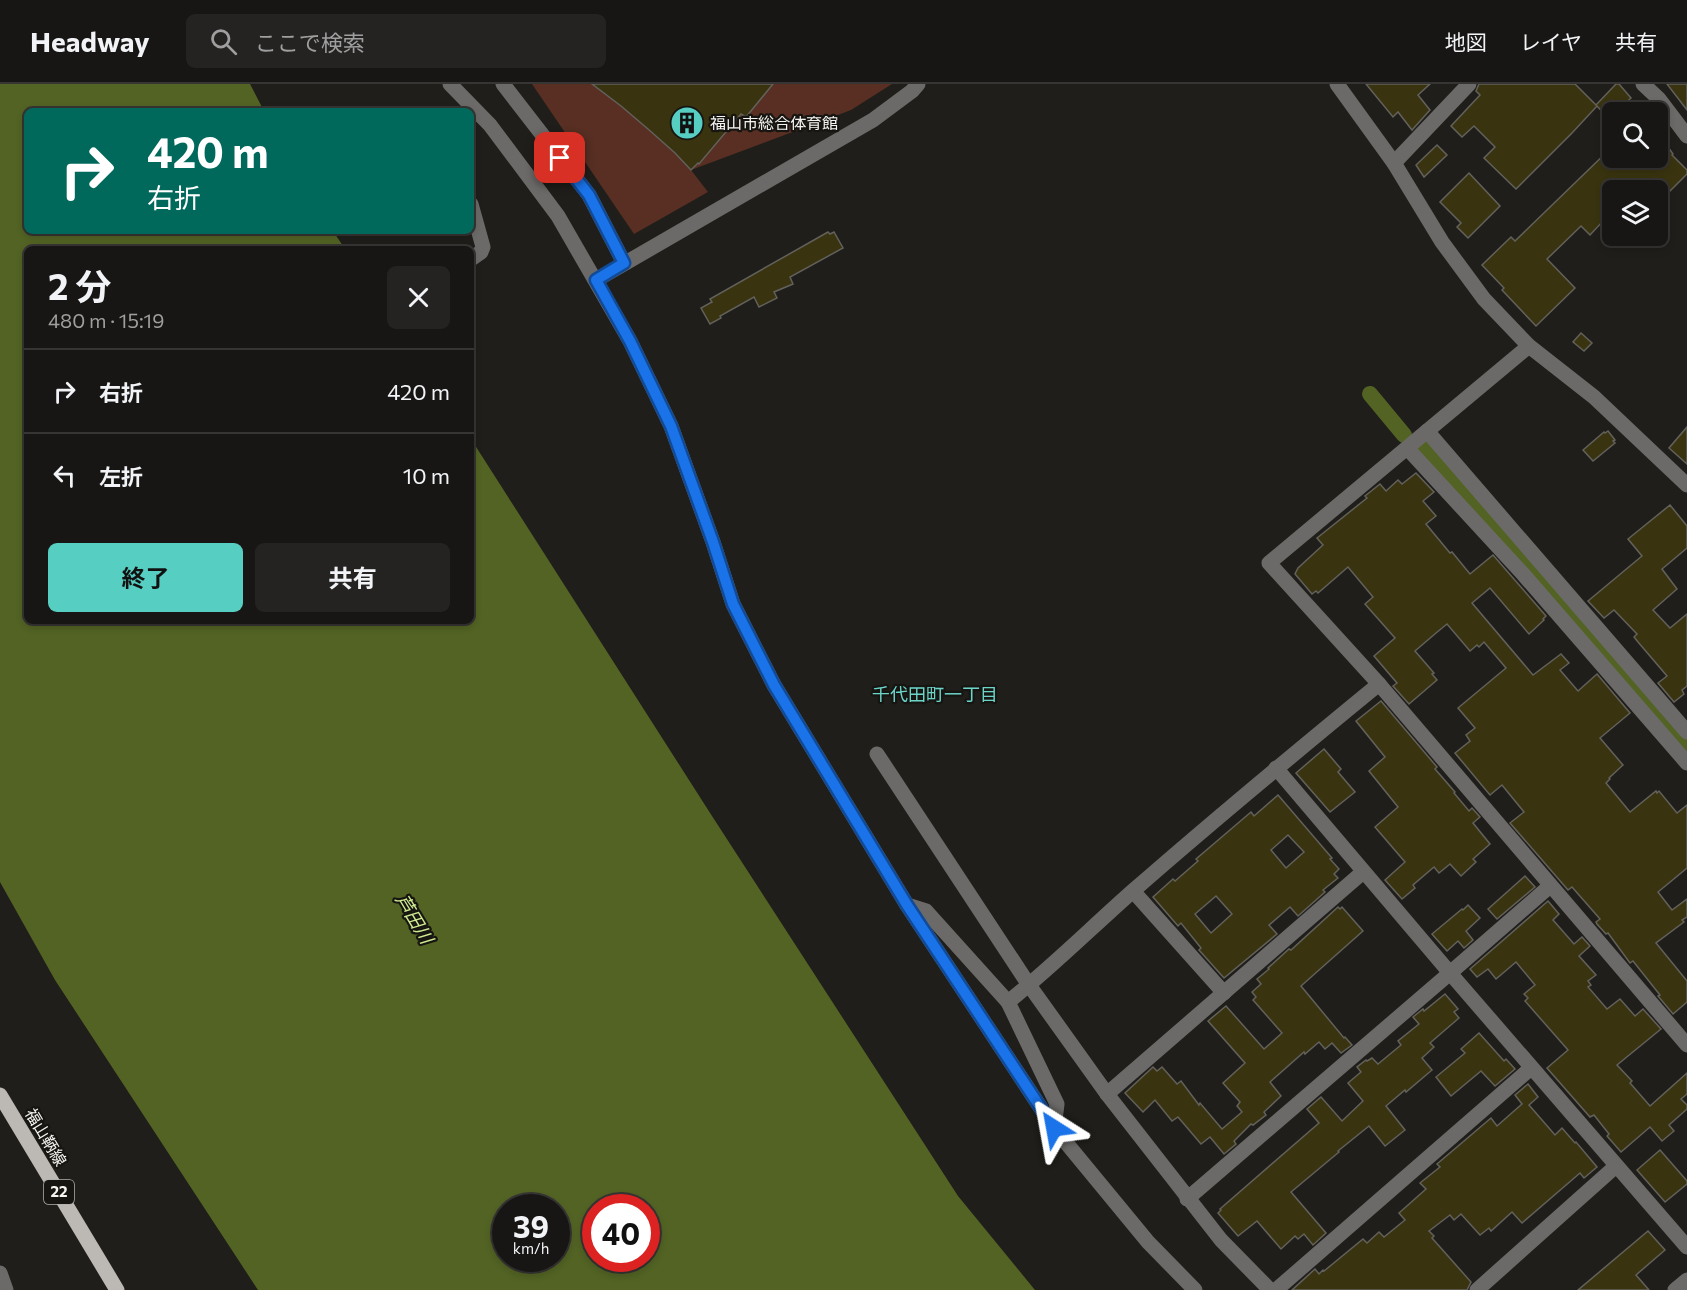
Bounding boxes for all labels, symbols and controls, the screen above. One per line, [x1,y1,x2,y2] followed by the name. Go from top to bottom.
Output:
[186,14,606,68] search box
[30,24,150,58] text: Headway
[207,25,240,58] icon: search
[255,29,365,56] text: ここで検索
[1445,29,1487,54] text: 地図
[1520,29,1582,54] text: レイヤ
[1615,29,1657,54] text: 共有
[1602,102,1668,246] map controls
[1602,102,1668,168] button: search
[669,105,705,141] building icon: 福山市総合体育館
[710,113,838,132] place label: 福山市総合体育館
[147,125,269,177] text: 420 m
[48,132,126,210] icon: right
[534,132,585,183] pin
[543,141,576,174] icon: arrive
[1602,180,1668,246] button: layers
[147,181,201,214] text: 右折
[48,263,111,307] text: 2 分
[387,266,450,329] button: close
[48,308,164,332] text: 480 m · 15:19
[48,375,81,408] icon: right
[387,378,450,405] text: 420 m
[99,379,143,406] text: 右折
[48,459,81,492] icon: left
[403,462,450,489] text: 10 m
[99,463,143,490] text: 左折
[48,543,243,612] button: 終了
[255,543,450,612] button: 共有
[872,683,998,705] district label: 千代田町一丁目
[392,890,439,949] water label: 芦田川
[1022,1096,1086,1160] position arrow
[22,1104,71,1169] street label: 福山鞆線
[44,1180,74,1204] road number: 22
[582,1194,660,1272] speed limit sign: 40
[513,1207,549,1244] text: 39
[513,1239,549,1257] text: km/h

